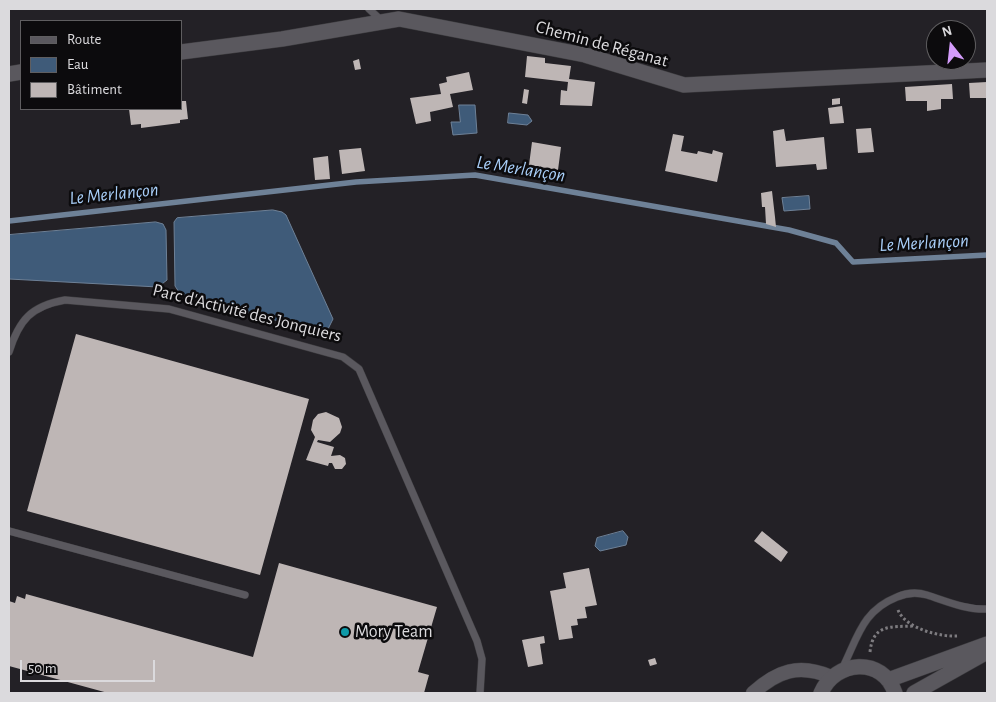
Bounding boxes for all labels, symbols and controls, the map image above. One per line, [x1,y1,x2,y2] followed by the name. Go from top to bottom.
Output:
[533,16,671,72] street label: Chemin de Réganat
[20,20,182,110] legend
[926,20,976,70] north arrow
[941,23,954,40] text: N
[67,32,101,47] text: Route
[67,57,89,72] text: Eau
[67,82,122,97] text: Bâtiment
[475,151,567,187] water label: Le Merlançon
[68,178,160,210] water label: Le Merlançon
[879,229,969,257] water label: Le Merlançon
[150,279,344,347] street label: Parc d'Activité des Jonquiers
[355,621,433,643] place label: Mory Team
[339,626,351,638] marker: Mory Team
[22,650,158,682] scale bar
[28,661,57,676] text: 50 m

